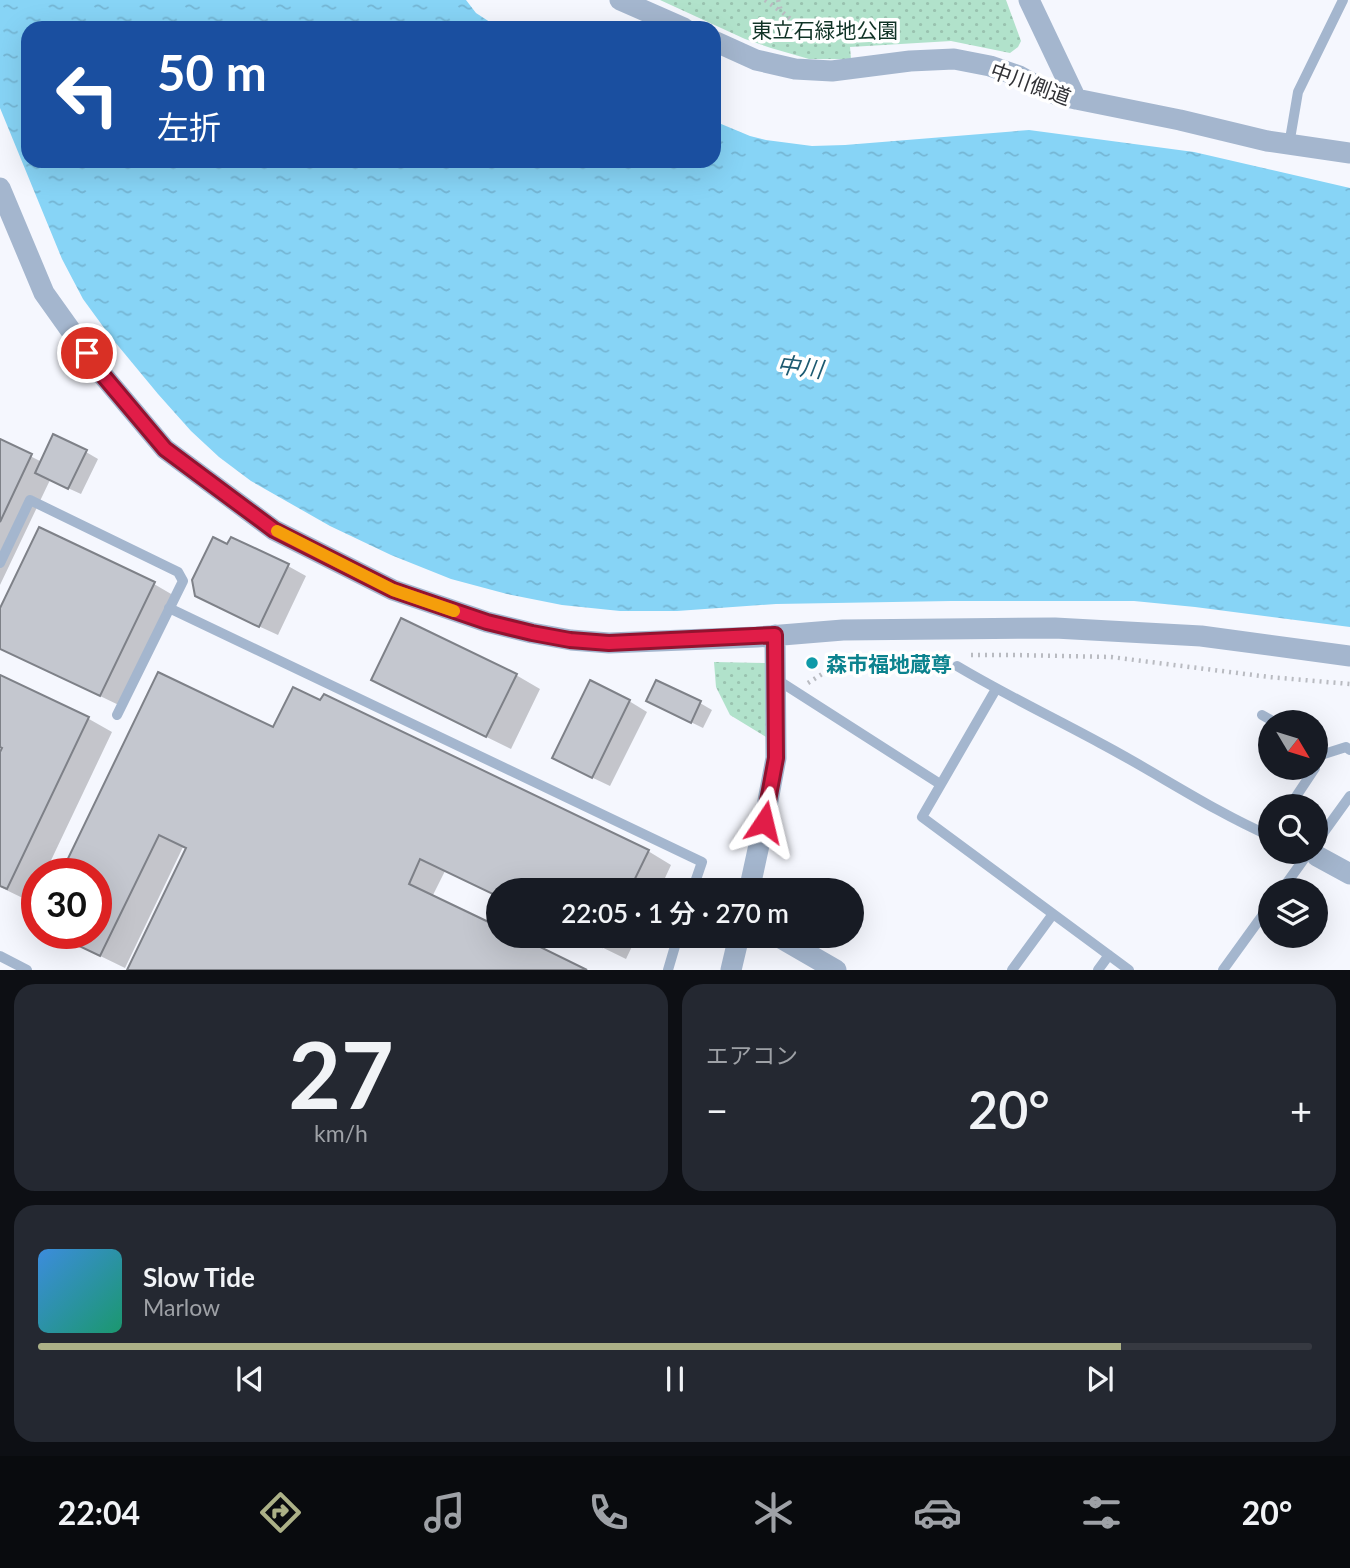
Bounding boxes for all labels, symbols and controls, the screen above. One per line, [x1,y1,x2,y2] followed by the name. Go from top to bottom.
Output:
[752,17,899,42] park label: 東立石緑地公園
[157,43,267,101] text: 50 m
[42,49,133,140] icon: left
[987,57,1075,109] street label: 中川側道
[157,107,221,146] text: 左折
[57,323,117,383] pin
[68,334,106,372] icon: arrive
[775,349,828,383] water label: 中川
[826,651,952,676] place label: 森市福地蔵尊
[804,655,820,671] marker: 森市福地蔵尊
[1258,710,1328,780] north arrow
[1258,710,1328,948] map controls
[727,785,801,859] position arrow
[1258,794,1328,864] button: search
[21,858,112,949] speed limit sign: 30
[1258,878,1328,948] button: layers
[561,897,789,929] text: 22:05 · 1 分 · 270 m
[288,1019,394,1128] text: 27
[706,1041,798,1069] text: エアコン
[968,1078,1050,1140] text: 20°
[706,1087,728,1133] text: −
[1290,1087,1312,1133] text: +
[314,1119,368,1147] text: km/h
[143,1261,255,1293] text: Slow Tide
[143,1293,220,1321] text: Marlow
[231,1360,269,1398] icon: previous
[656,1360,694,1398] icon: pause
[1081,1360,1119,1398] icon: next
[256,1488,305,1537] icon: directions
[420,1488,469,1537] icon: music
[584,1488,633,1537] icon: phone
[749,1488,798,1537] icon: climate
[913,1488,962,1537] icon: car
[1077,1488,1126,1537] icon: filters
[58,1493,140,1532] text: 22:04
[1242,1493,1292,1532] text: 20°

